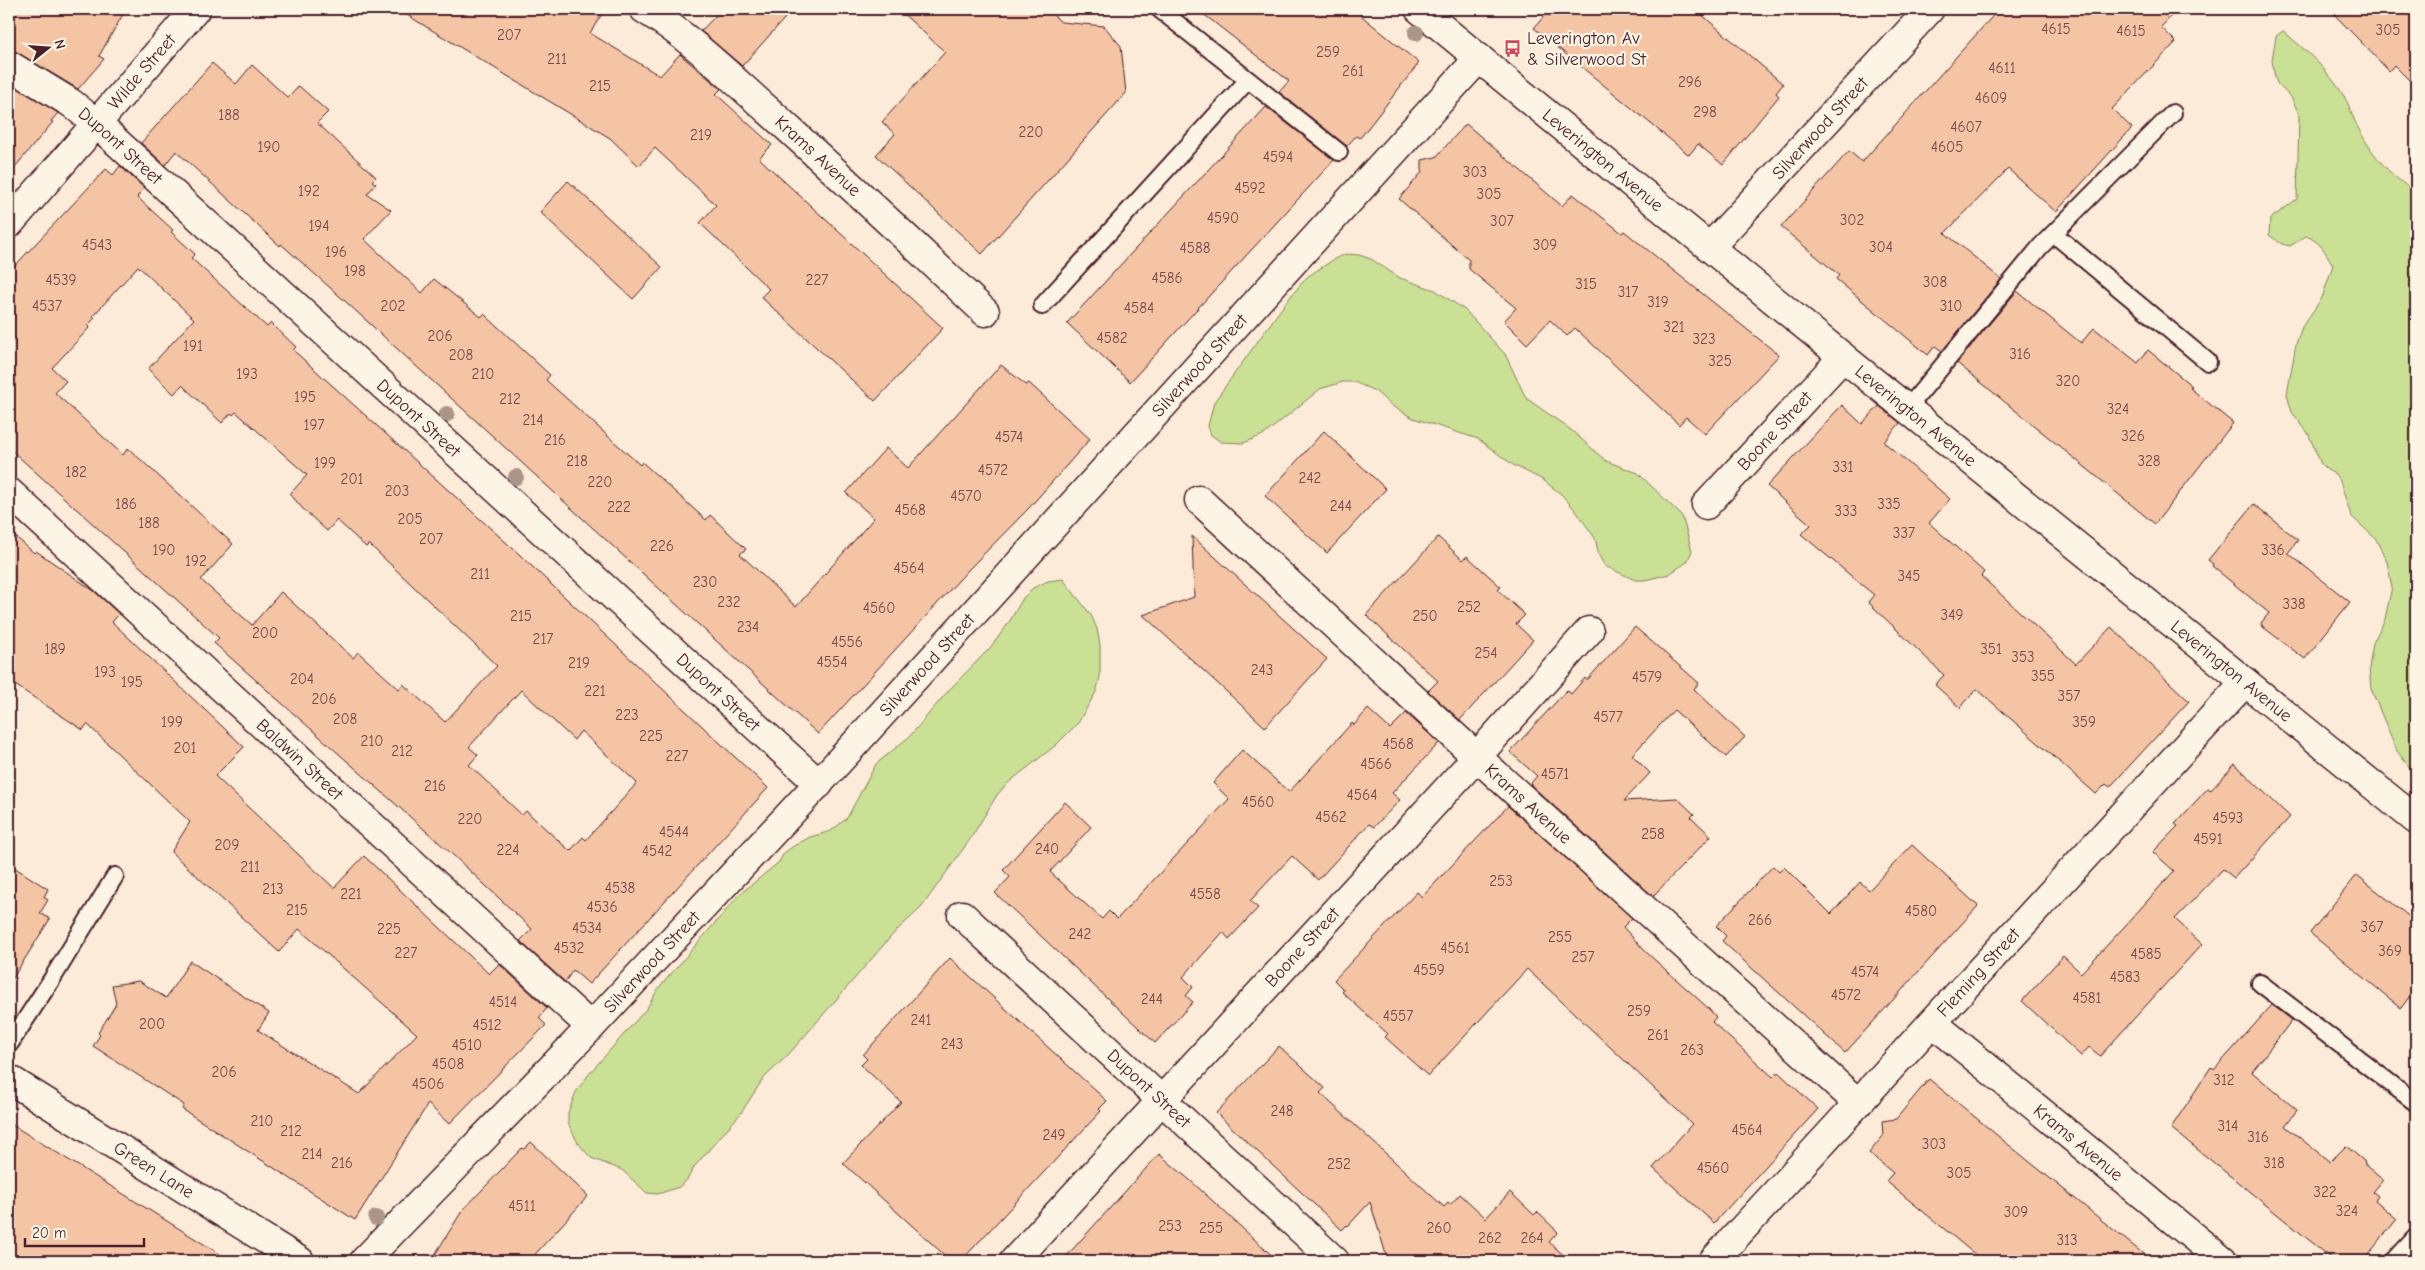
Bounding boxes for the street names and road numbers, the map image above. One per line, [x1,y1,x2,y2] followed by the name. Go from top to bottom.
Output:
[103,29,181,114] street label: Wilde Street
[1768,72,1873,183] street label: Silverwood Street
[74,103,167,189] street label: Dupont Street
[1538,104,1668,216] street label: Leverington Avenue
[771,111,865,201] street label: Krams Avenue
[1147,309,1252,421] street label: Silverwood Street
[1851,361,1981,471] street label: Leverington Avenue
[373,375,466,462] street label: Dupont Street
[1733,386,1817,475] street label: Boone Street
[875,608,979,720] street label: Silverwood Street
[2167,616,2296,726] street label: Leverington Avenue
[672,649,765,736] street label: Dupont Street
[252,714,348,805] street label: Baldwin Street
[1481,759,1576,848] street label: Krams Avenue
[1260,903,1344,991] street label: Boone Street
[599,906,705,1017] street label: Silverwood Street
[1932,923,2025,1021] street label: Fleming Street
[1103,1045,1196,1133] street label: Dupont Street
[2029,1099,2127,1185] street label: Krams Avenue
[110,1137,198,1203] street label: Green Lane

